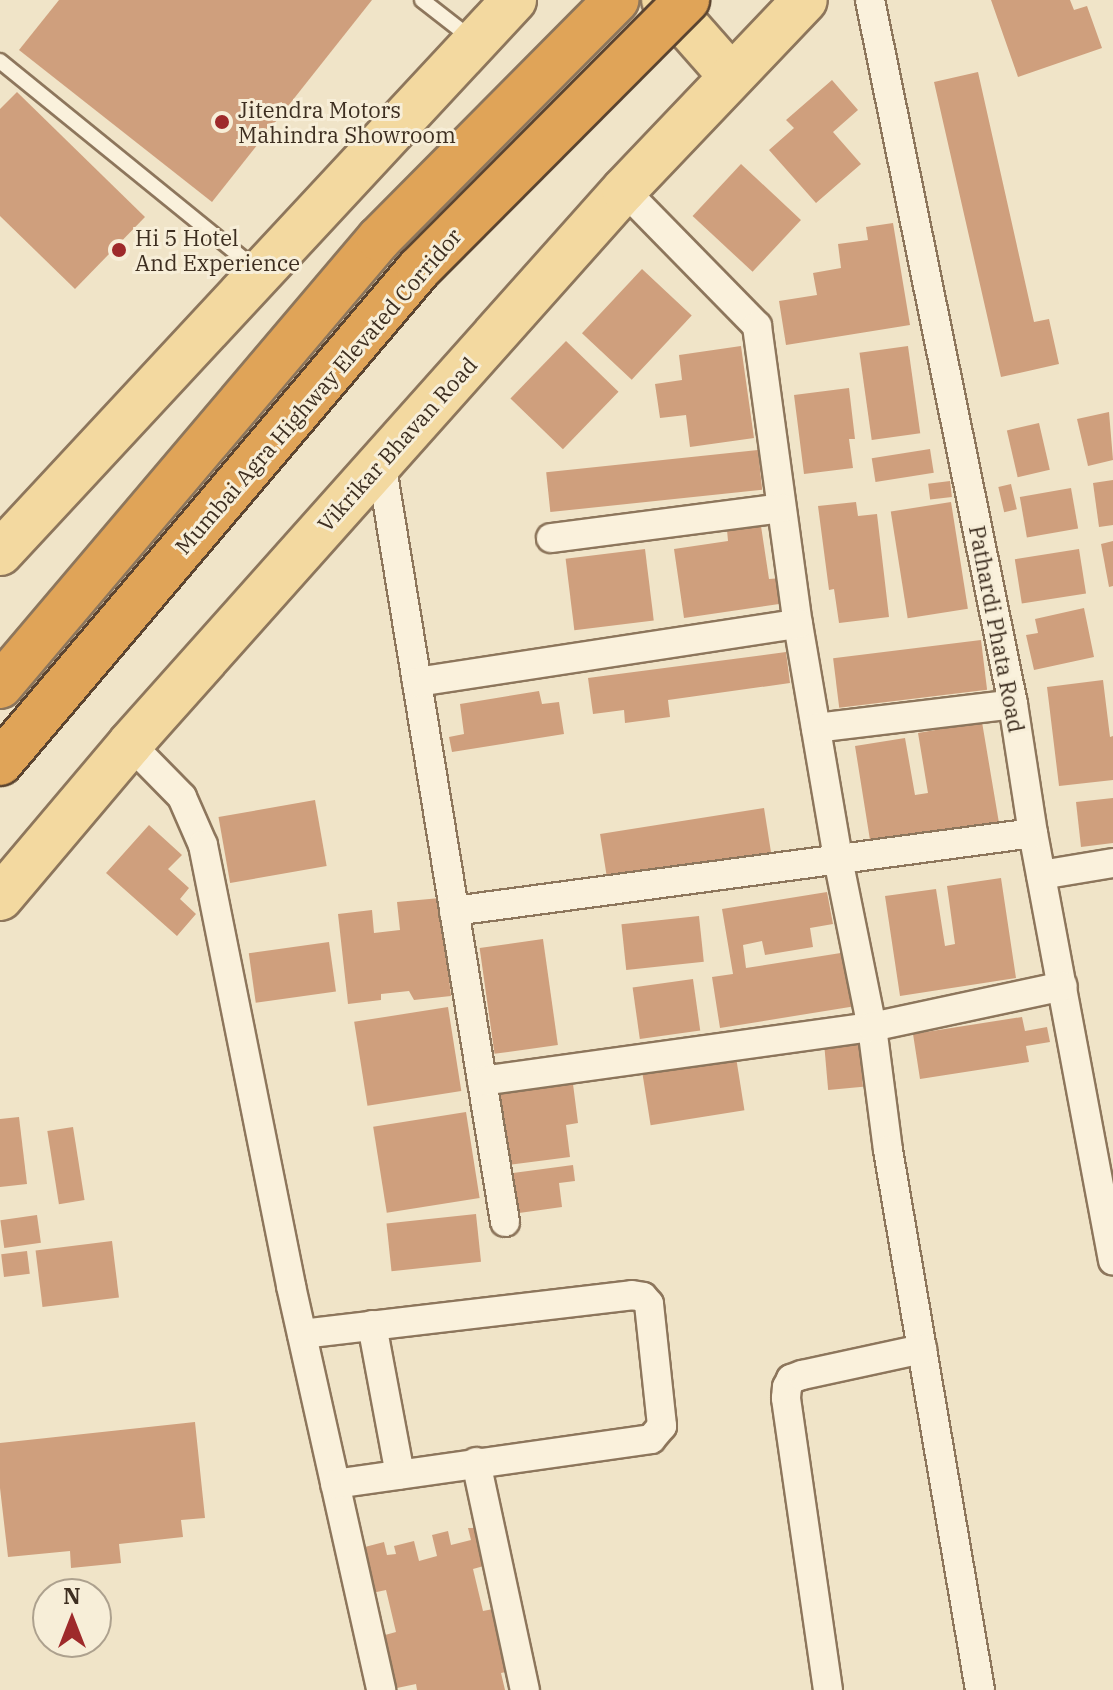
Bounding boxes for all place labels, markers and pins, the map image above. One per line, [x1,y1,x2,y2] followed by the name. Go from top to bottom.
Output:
[238,96,456,148] place label: Jitendra Motors Mahindra Showroom
[213,113,231,131] marker: Jitendra Motors Mahindra Showroom
[135,224,300,276] place label: Hi 5 Hotel And Experience
[110,241,128,259] marker: Hi 5 Hotel And Experience

